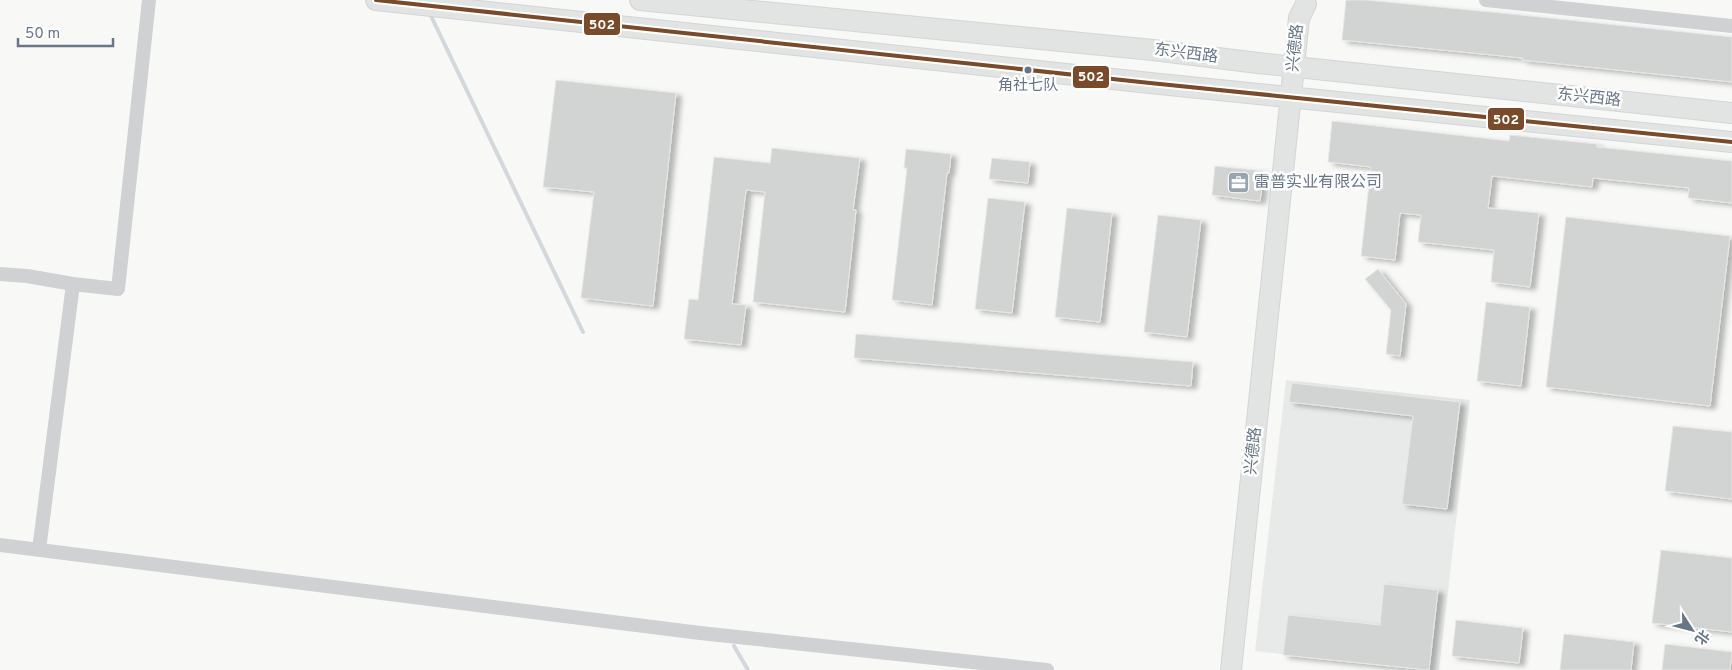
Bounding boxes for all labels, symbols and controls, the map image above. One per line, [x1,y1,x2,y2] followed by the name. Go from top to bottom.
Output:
[583,12,621,36] line badge: 502
[18,15,112,47] scale bar
[589,17,615,34] text: 502
[1284,23,1308,73] street label: 兴德路
[25,25,60,44] text: 50 m
[1153,40,1219,68] street label: 东兴西路
[1023,65,1033,75] marker: 角社七队
[1072,65,1110,89] line badge: 502
[1078,69,1104,86] text: 502
[998,76,1058,96] place label: 角社七队
[1556,85,1622,111] street label: 东兴西路
[1487,107,1525,131] line badge: 502
[1493,112,1519,129] text: 502
[1226,171,1250,195] office icon: 雷普实业有限公司
[1254,173,1382,193] place label: 雷普实业有限公司
[1242,426,1266,476] street label: 兴德路
[1667,605,1717,655] north arrow
[1690,626,1712,647] text: 北

